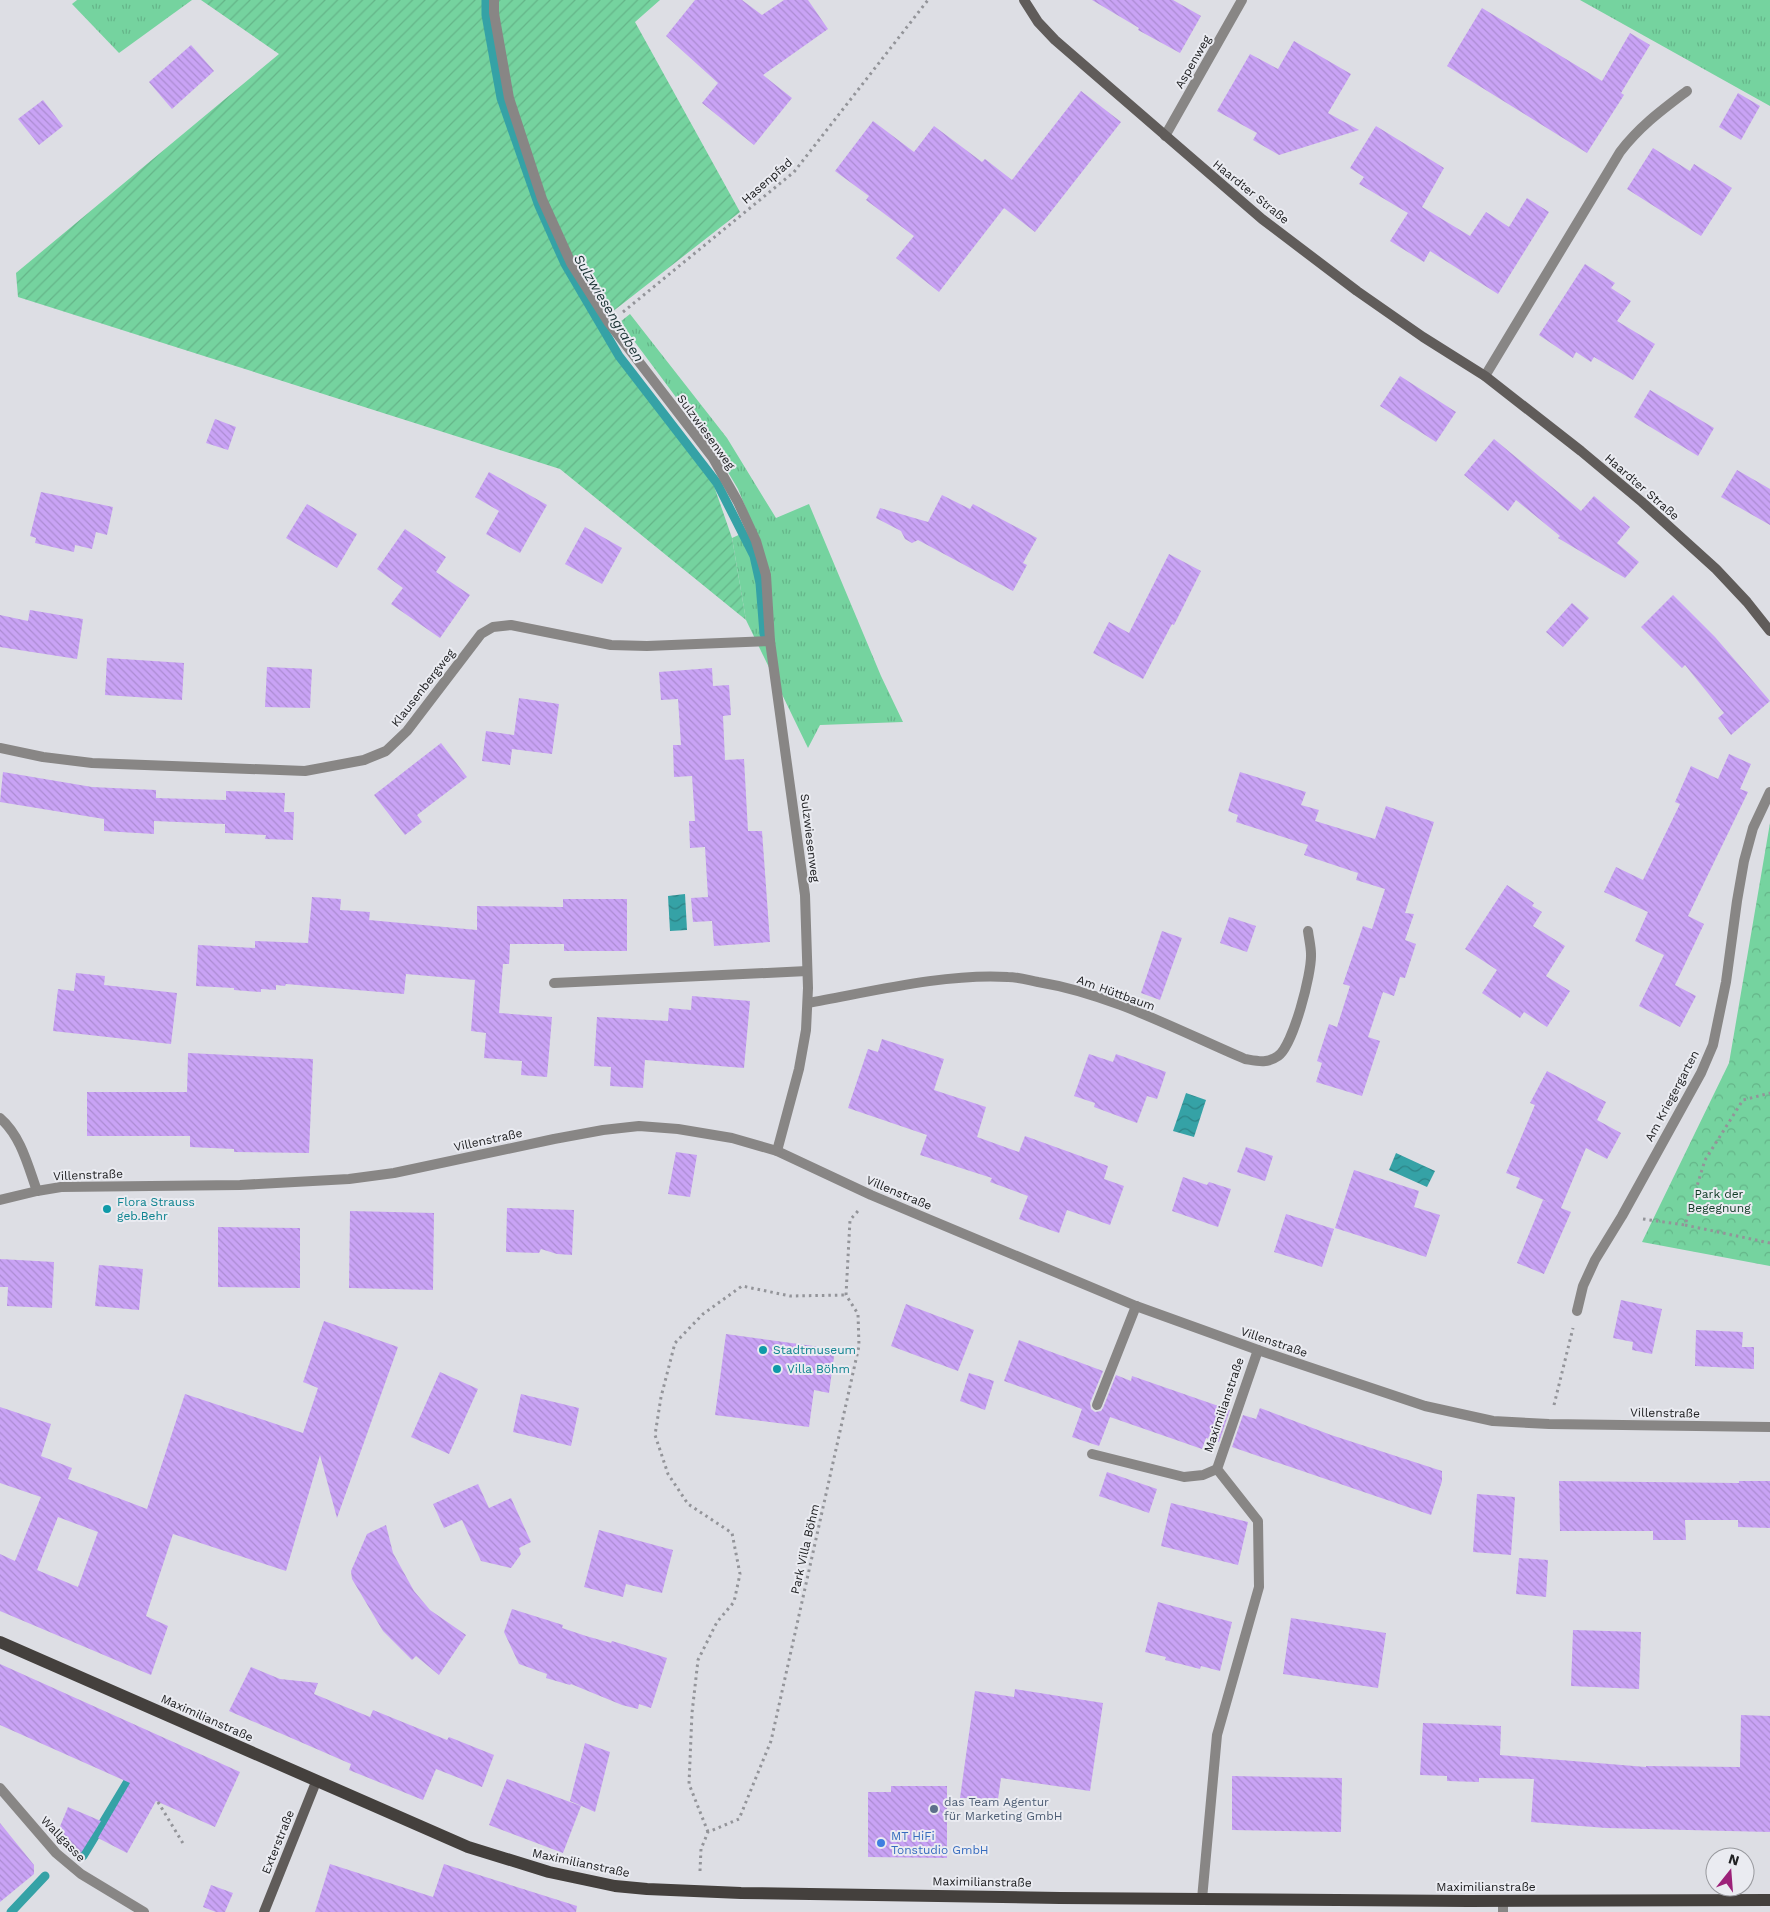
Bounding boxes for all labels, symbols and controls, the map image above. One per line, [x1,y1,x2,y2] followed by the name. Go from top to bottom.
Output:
[1172,32,1214,91] street label: Aspenweg
[739,155,795,207] street label: Hasenpfad
[1210,157,1292,227] street label: Haardter Straße
[571,251,647,365] water label: Sulzwiesengraben
[674,392,738,473] street label: Sulzwiesenweg
[1602,451,1682,523] street label: Haardter Straße
[388,646,458,730] street label: Klausenbergweg
[798,793,822,884] street label: Sulzwiesenweg
[1075,972,1157,1014] street label: Am Hüttbaum
[1642,1048,1702,1144] street label: Am Kriegergarten
[452,1126,524,1154] street label: Villenstraße
[53,1167,123,1183] street label: Villenstraße
[864,1173,934,1213] street label: Villenstraße
[1687,1187,1751,1215] park label: Park der Begegnung
[117,1195,195,1223] place label: Flora Strauss geb.Behr
[101,1203,113,1215] marker: Flora Strauss geb.Behr
[1239,1324,1309,1360] street label: Villenstraße
[773,1343,856,1357] place label: Stadtmuseum
[757,1344,769,1356] marker: Stadtmuseum
[1201,1356,1247,1454] street label: Maximilianstraße
[787,1362,850,1376] place label: Villa Böhm
[771,1363,783,1375] marker: Villa Böhm
[1630,1405,1700,1421] street label: Villenstraße
[788,1503,822,1595] street label: Park Villa Böhm
[159,1691,255,1745] street label: Maximilianstraße
[944,1795,1063,1823] place label: das Team Agentur für Marketing GmbH
[928,1803,940,1815] marker: das Team Agentur für Marketing GmbH
[259,1808,297,1876] street label: Exterstraße
[38,1813,88,1865] street label: Wallgasse
[891,1829,989,1857] place label: MT HiFi Tonstudio GmbH
[875,1837,887,1849] marker: MT HiFi Tonstudio GmbH
[531,1846,631,1880] street label: Maximilianstraße
[1705,1847,1755,1897] north arrow
[1727,1850,1741,1869] text: N
[932,1874,1032,1890] street label: Maximilianstraße
[1436,1880,1536,1894] street label: Maximilianstraße

